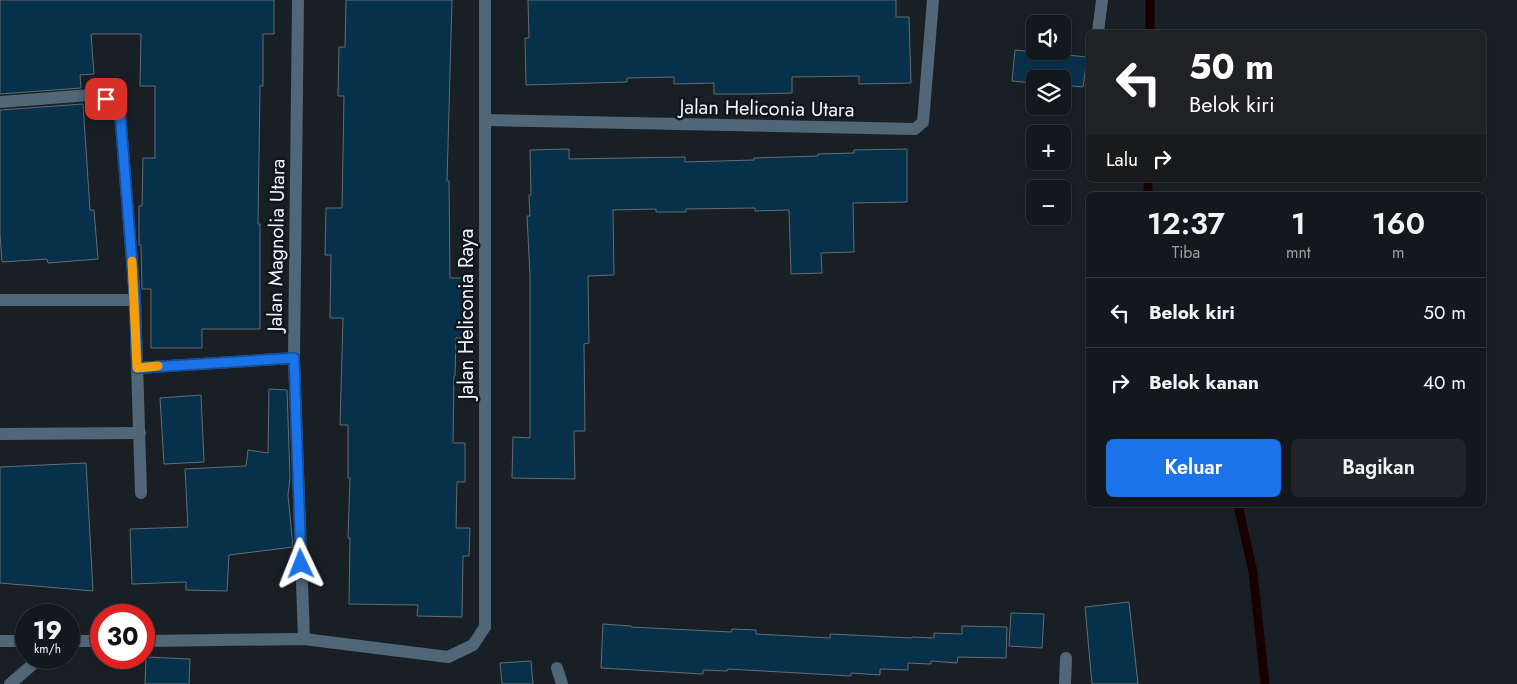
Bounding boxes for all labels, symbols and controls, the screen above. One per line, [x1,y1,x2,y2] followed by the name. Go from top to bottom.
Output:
[1026,15,1071,225] map controls
[1026,15,1071,60] button: sound
[1189,42,1274,92] text: 50 m
[1106,50,1171,115] icon: left
[1026,70,1071,115] button: layers
[85,78,127,120] pin
[92,85,120,113] icon: arrive
[1189,88,1275,120] text: Belok kiri
[676,92,855,125] street label: Jalan Heliconia Utara
[1026,125,1071,170] button: +
[1148,145,1176,173] icon: right
[1106,146,1138,173] text: Lalu
[260,158,293,335] street label: Jalan Magnolia Utara
[1026,180,1071,225] button: −
[1147,202,1225,245] text: 12:37
[1291,202,1306,245] text: 1
[1372,202,1425,245] text: 160
[452,229,481,402] street label: Jalan Heliconia Raya
[1172,241,1200,264] text: Tiba
[1286,241,1311,264] text: mnt
[1392,241,1405,264] text: m
[1106,299,1134,327] icon: left
[1149,299,1235,326] text: Belok kiri
[1423,299,1466,326] text: 50 m
[1106,369,1134,397] icon: right
[1149,369,1259,396] text: Belok kanan
[1423,369,1466,396] text: 40 m
[1106,439,1281,497] button: Keluar
[1291,439,1466,497] button: Bagikan
[274,537,326,589] position arrow
[90,604,155,669] speed limit sign: 30
[33,612,62,648] text: 19
[34,640,61,658] text: km/h

